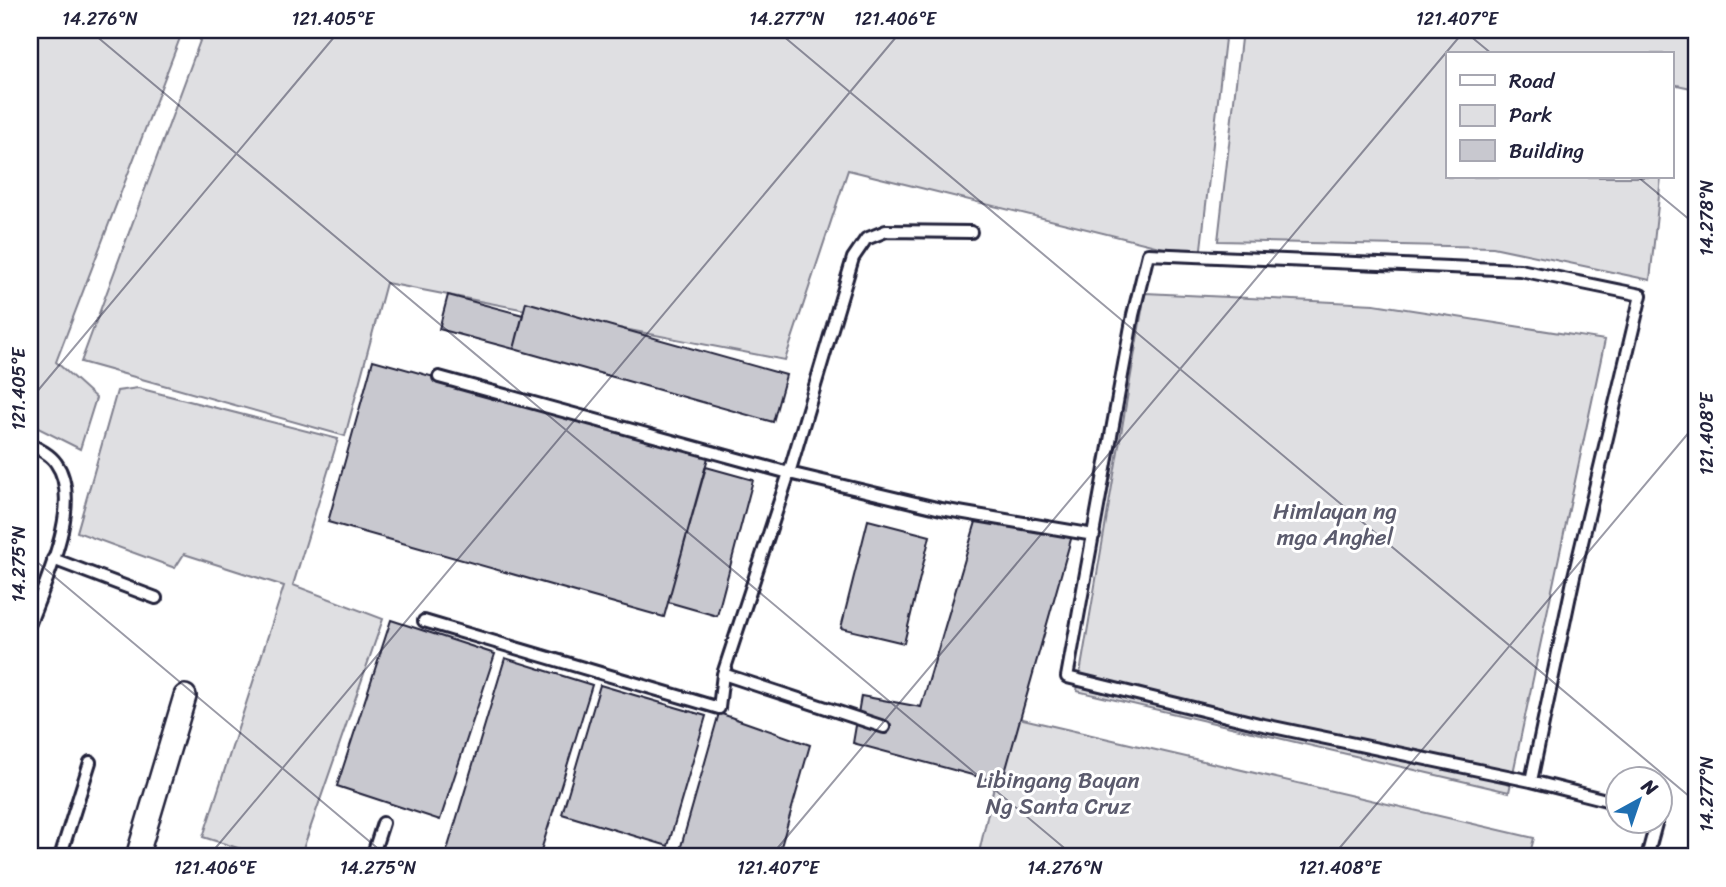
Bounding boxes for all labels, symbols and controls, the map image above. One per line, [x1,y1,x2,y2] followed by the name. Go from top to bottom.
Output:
[62,3,138,35] text: 14.276°N
[292,3,375,35] text: 121.405°E
[749,3,825,35] text: 14.277°N
[854,3,937,35] text: 121.406°E
[1416,3,1499,35] text: 121.407°E
[1446,52,1674,178] legend
[1509,62,1556,100] text: Road
[1509,96,1552,134] text: Park
[1509,132,1585,170] text: Building
[1691,179,1723,256] text: 14.278°N
[3,347,35,430] text: 121.405°E
[1691,392,1723,475] text: 121.408°E
[1273,491,1397,558] park label: Himlayan ng mga Anghel
[3,525,35,602] text: 14.275°N
[1691,756,1723,832] text: 14.277°N
[976,760,1140,827] park label: Libingang Bayan Ng Santa Cruz
[1604,764,1674,834] north arrow
[1633,770,1666,805] text: N
[174,852,257,884] text: 121.406°E
[340,852,417,884] text: 14.275°N
[737,852,820,884] text: 121.407°E
[1027,852,1103,884] text: 14.276°N
[1299,852,1382,884] text: 121.408°E

